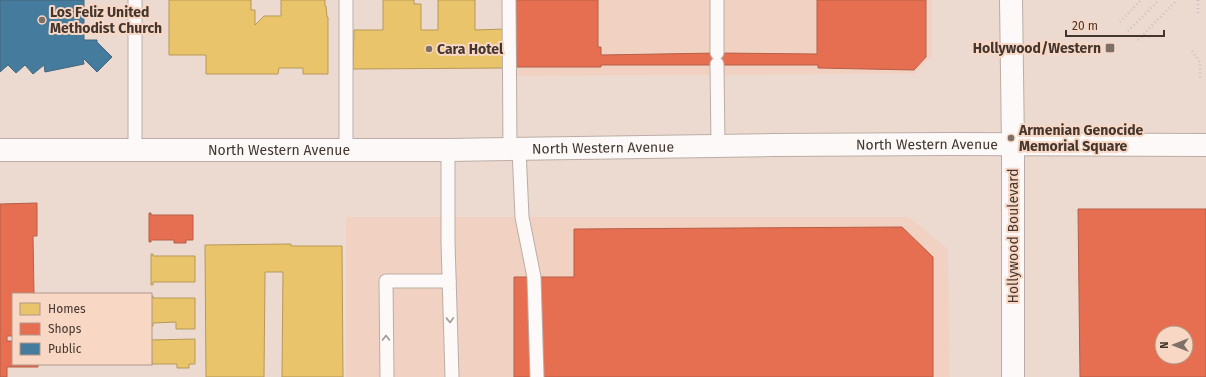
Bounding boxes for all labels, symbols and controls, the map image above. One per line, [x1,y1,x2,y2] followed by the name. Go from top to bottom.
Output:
[50,4,162,37] place label: Los Feliz United Methodist Church
[1066,12,1164,38] scale bar
[37,15,47,25] marker: Los Feliz United Methodist Church
[1072,19,1098,33] text: 20 m
[973,40,1101,57] place label: Hollywood/Western
[437,41,504,58] place label: Cara Hotel
[1104,42,1116,54] marker: Hollywood/Western
[424,44,434,54] marker: Cara Hotel
[1018,122,1144,155] place label: Armenian Genocide Memorial Square
[1006,133,1016,143] marker: Armenian Genocide Memorial Square
[856,135,998,153] street label: North Western Avenue
[532,138,674,157] street label: North Western Avenue
[208,142,350,159] street label: North Western Avenue
[1005,168,1022,304] street label: Hollywood Boulevard
[12,293,152,365] legend
[48,302,86,316] text: Homes
[446,317,455,323] one-way arrow
[48,322,82,336] text: Shops
[1154,325,1194,365] north arrow
[382,335,390,341] one-way arrow
[1158,341,1171,349] text: N
[48,342,82,356] text: Public

